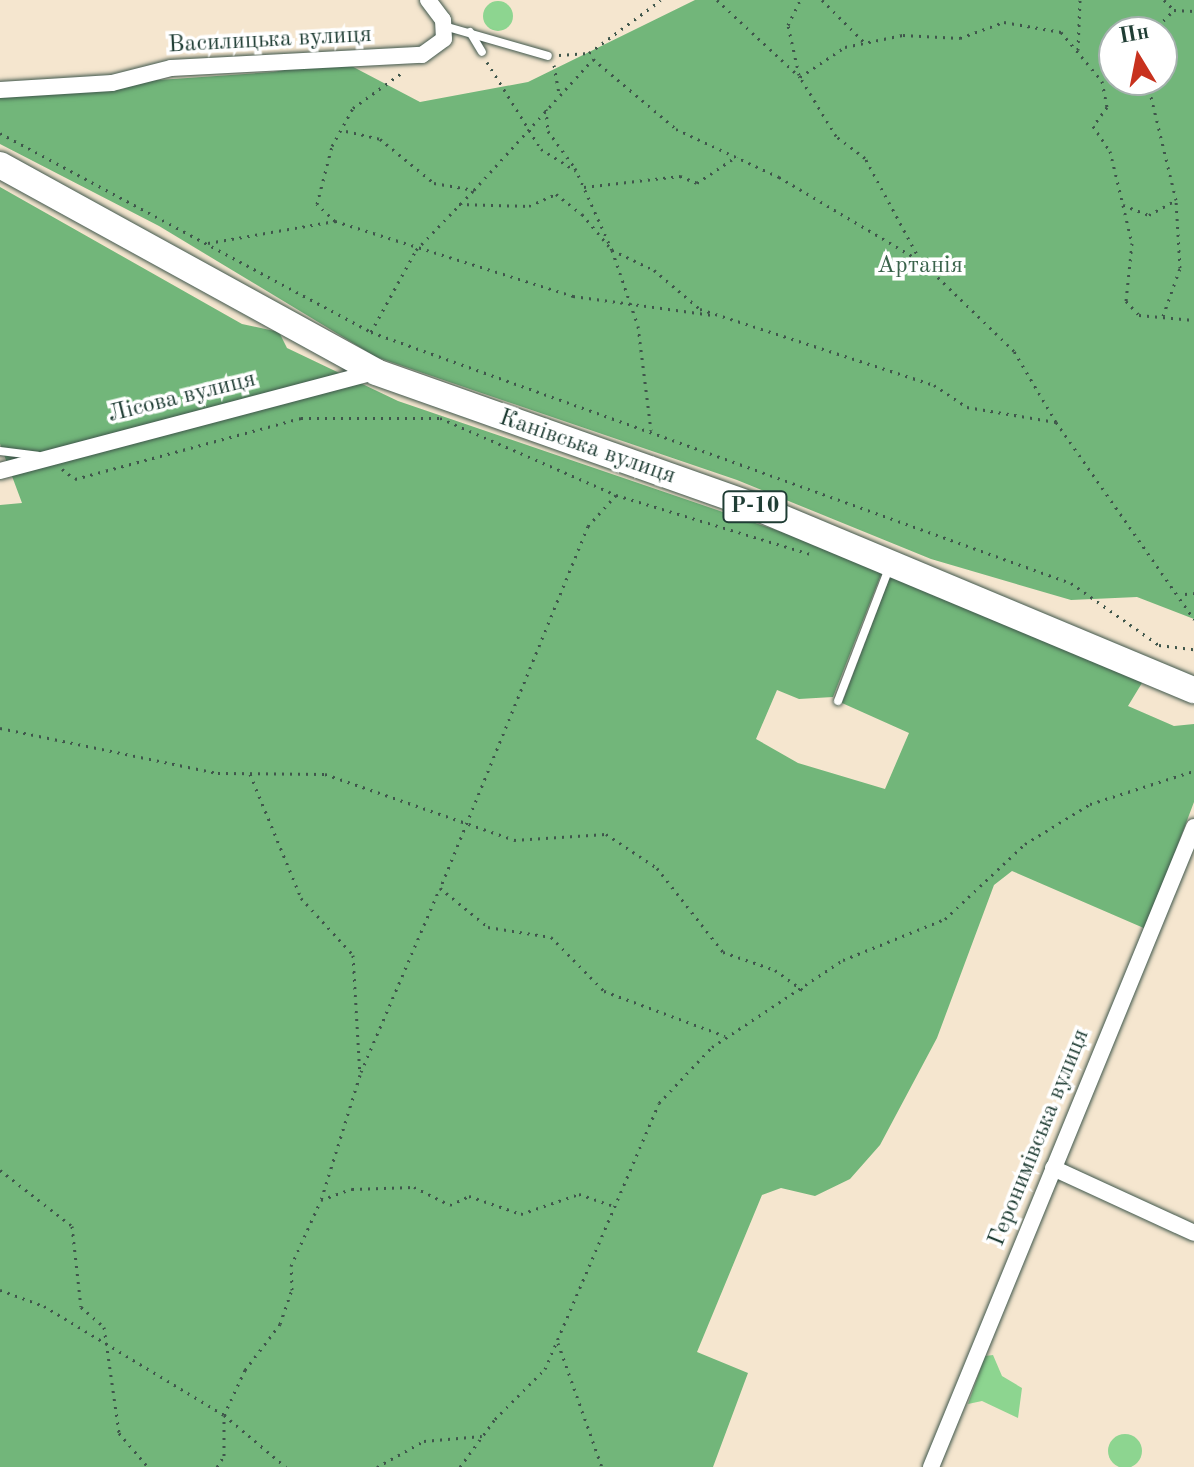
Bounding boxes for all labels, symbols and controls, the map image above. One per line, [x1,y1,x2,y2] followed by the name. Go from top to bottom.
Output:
[1098,16,1178,96] north arrow
[167,21,373,61] street label: Василицька вулиця
[1117,21,1151,48] text: Пн
[877,253,963,281] park label: Артанія
[105,366,259,430] street label: Лісова вулиця
[495,404,679,492] street label: Канівська вулиця
[721,489,789,525] road number: Р-10
[983,1025,1097,1251] street label: Геронимівська вулиця

